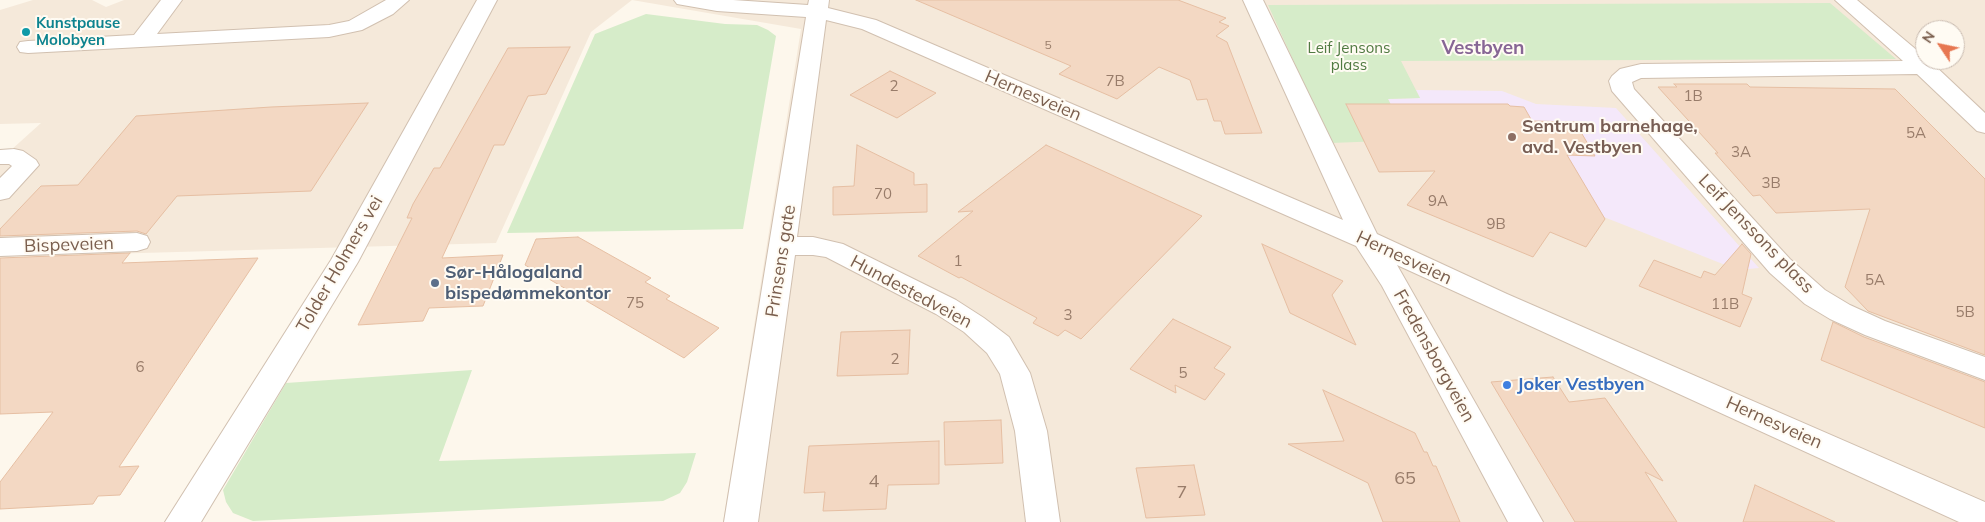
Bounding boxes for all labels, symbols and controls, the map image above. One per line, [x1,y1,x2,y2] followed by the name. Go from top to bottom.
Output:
[36,14,120,49] place label: Kunstpause Molobyen
[1915,20,1965,70] north arrow
[20,26,32,38] marker: Kunstpause Molobyen
[1918,28,1939,47] text: N
[1441,37,1525,59] district label: Vestbyen
[1044,38,1052,52] house number: 5
[1308,39,1390,74] park label: Leif Jensons plass
[981,66,1085,126] street label: Hernesveien
[1105,72,1125,90] house number: 7B
[890,77,898,95] house number: 2
[1683,87,1703,105] house number: 1B
[1522,116,1698,158] place label: Sentrum barnehage, avd. Vestbyen
[1906,124,1926,142] house number: 5A
[1506,131,1518,143] marker: Sentrum barnehage, avd. Vestbyen
[1731,143,1751,161] house number: 3A
[1694,170,1818,298] street label: Leif Jenssons plass
[1761,174,1781,192] house number: 3B
[874,185,892,203] house number: 70
[292,192,388,336] street label: Tolder Holmers vei
[1428,192,1448,210] house number: 9A
[761,203,801,319] street label: Prinsens gate
[1486,215,1506,233] house number: 9B
[1353,226,1455,290] street label: Hernesveien
[24,233,114,257] street label: Bispeveien
[846,251,976,333] street label: Hundestedveien
[954,252,962,270] house number: 1
[445,262,611,304] place label: Sør-Hålogaland bispedømmekontor
[1865,271,1885,289] house number: 5A
[429,277,441,289] marker: Sør-Hålogaland bispedømmekontor
[1389,286,1479,426] street label: Fredensborgveien
[626,294,644,312] house number: 75
[1711,295,1739,313] house number: 11B
[1955,303,1975,321] house number: 5B
[1064,306,1072,324] house number: 3
[891,350,899,368] house number: 2
[136,358,144,376] house number: 6
[1179,364,1187,382] house number: 5
[1517,374,1645,396] place label: Joker Vestbyen
[1501,379,1513,391] marker: Joker Vestbyen
[1723,392,1825,454] street label: Hernesveien
[1394,468,1416,490] house number: 65
[869,471,879,493] house number: 4
[1177,482,1187,504] house number: 7

